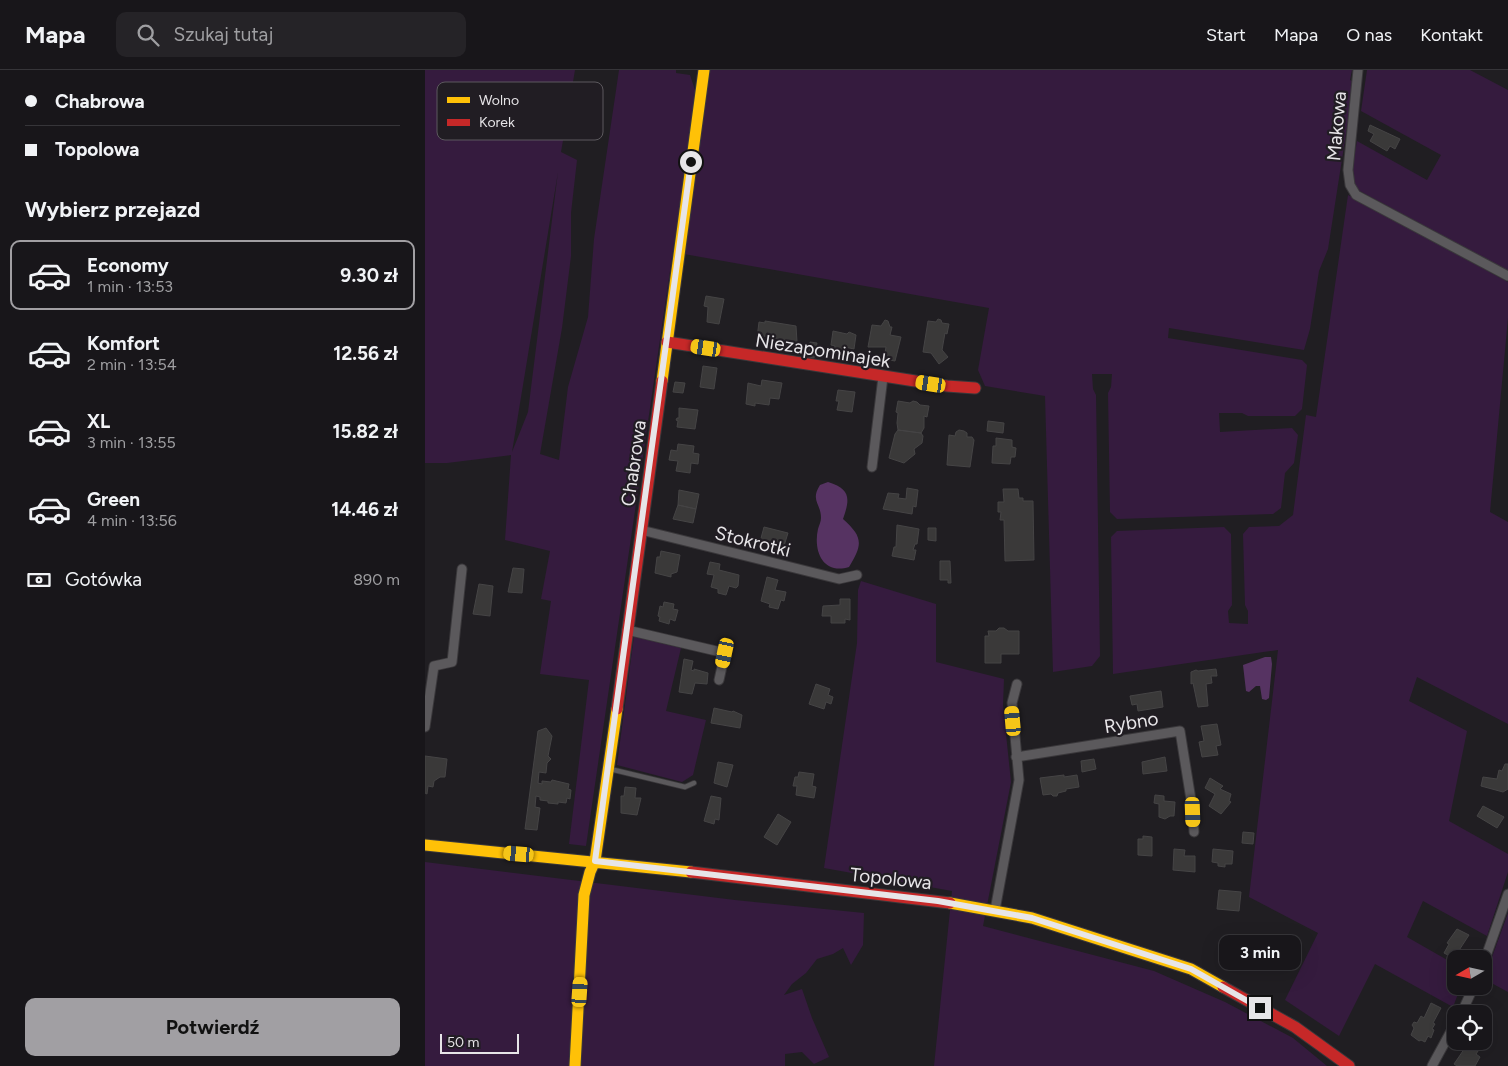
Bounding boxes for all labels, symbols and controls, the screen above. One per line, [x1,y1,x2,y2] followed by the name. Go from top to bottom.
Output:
[116,12,466,57] search box
[25,20,86,49] text: Mapa
[134,21,162,49] icon: search
[174,23,273,46] text: Szukaj tutaj
[1206,24,1246,46] text: Start
[1274,24,1318,46] text: Mapa
[1346,24,1392,46] text: O nas
[1420,24,1483,46] text: Kontakt
[437,82,603,140] legend
[55,90,145,113] text: Chabrowa
[1322,90,1351,162] street label: Makowa
[479,92,519,109] text: Wolno
[479,114,515,131] text: Korek
[55,138,139,161] text: Topolowa
[680,151,702,173] route start
[25,196,200,223] text: Wybierz przejazd
[27,253,72,298] icon: car
[87,254,169,277] text: Economy
[340,264,398,287] text: 9.30 zł
[87,277,173,296] text: 1 min · 13:53
[754,328,893,373] street label: Niezapominajek
[27,331,72,376] icon: car
[87,332,160,355] text: Komfort
[690,338,721,358] car
[333,342,398,365] text: 12.56 zł
[87,355,177,374] text: 2 min · 13:54
[915,374,946,394] car
[27,409,72,454] icon: car
[87,410,110,433] text: XL
[616,419,651,508] street label: Chabrowa
[333,420,398,443] text: 15.82 zł
[87,433,176,452] text: 3 min · 13:55
[27,487,72,532] icon: car
[87,488,140,511] text: Green
[331,498,398,521] text: 14.46 zł
[87,511,177,530] text: 4 min · 13:56
[713,521,793,562] street label: Stokrotki
[25,566,53,594] icon: cash
[65,568,142,591] text: Gotówka
[353,570,400,589] text: 890 m
[714,637,735,669] car
[1004,705,1021,737] car
[1102,707,1160,738] street label: Rybno
[1184,797,1201,827] car
[503,845,534,863] car
[849,863,933,894] street label: Topolowa
[1219,936,1301,970] callout: 3 min
[1240,943,1280,962] text: 3 min
[1447,950,1493,995] north arrow
[1447,950,1492,1050] map controls
[571,977,588,1007] car
[1249,997,1271,1019] route end
[25,998,400,1056] button: Potwierdź
[1447,1005,1492,1050] button: locate
[440,1031,519,1054] scale bar
[447,1034,479,1051] text: 50 m

